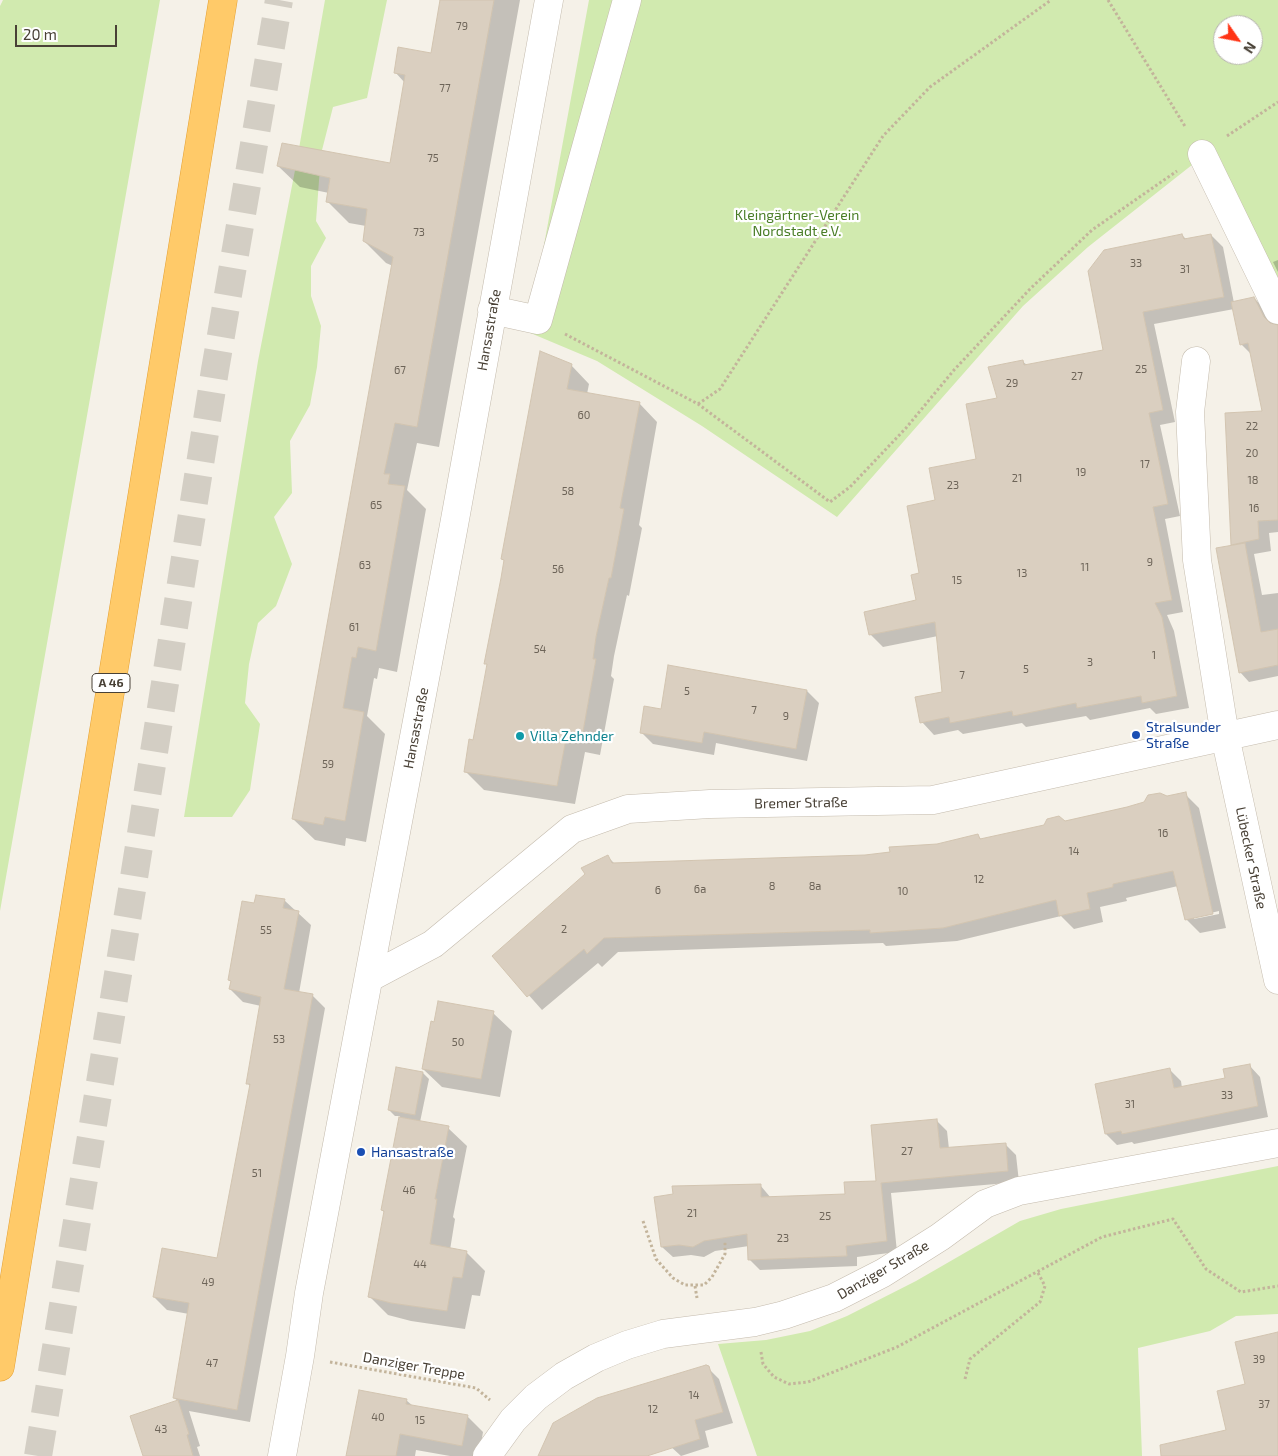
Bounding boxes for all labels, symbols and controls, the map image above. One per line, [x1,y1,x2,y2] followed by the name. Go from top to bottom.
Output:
[18,15,120,47] scale bar
[1213,15,1263,65] north arrow
[456,19,468,33] house number: 79
[23,25,57,43] text: 20 m
[1240,39,1260,57] text: N
[439,81,451,95] house number: 77
[427,151,439,165] house number: 75
[735,207,859,240] park label: Kleingärtner-Verein Nordstadt e.V.
[413,225,425,239] house number: 73
[1130,256,1142,270] house number: 33
[1180,262,1190,276] house number: 31
[474,288,504,372] street label: Hansastraße
[1135,362,1147,376] house number: 25
[394,363,406,377] house number: 67
[1071,369,1083,383] house number: 27
[1006,376,1018,390] house number: 29
[578,408,590,422] house number: 60
[1246,419,1258,433] house number: 22
[1246,446,1258,460] house number: 20
[1140,457,1150,471] house number: 17
[1076,465,1086,479] house number: 19
[1012,471,1022,485] house number: 21
[1247,473,1259,487] house number: 18
[947,478,959,492] house number: 23
[562,484,574,498] house number: 58
[370,498,382,512] house number: 65
[1249,501,1259,515] house number: 16
[1147,555,1153,569] house number: 9
[359,558,371,572] house number: 63
[1081,560,1089,574] house number: 11
[552,562,564,576] house number: 56
[1017,566,1027,580] house number: 13
[952,573,962,587] house number: 15
[349,620,359,634] house number: 61
[534,642,546,656] house number: 54
[1152,648,1156,662] house number: 1
[1087,655,1093,669] house number: 3
[1023,662,1029,676] house number: 5
[959,668,965,682] house number: 7
[92,674,130,692] road number: A 46
[684,684,690,698] house number: 5
[400,686,432,770] street label: Hansastraße
[751,703,757,717] house number: 7
[783,709,789,723] house number: 9
[1146,719,1221,752] place label: Stralsunder Straße
[530,728,614,744] place label: Villa Zehnder
[1130,729,1142,741] marker: Stralsunder Straße
[514,730,526,742] marker: Villa Zehnder
[322,757,334,771] house number: 59
[754,794,848,812] street label: Bremer Straße
[1232,805,1270,911] street label: Lübecker Straße
[1158,826,1168,840] house number: 16
[1068,844,1080,858] house number: 14
[974,872,984,886] house number: 12
[769,879,775,893] house number: 8
[809,879,821,893] house number: 8a
[694,882,706,896] house number: 6a
[655,883,661,897] house number: 6
[897,884,909,898] house number: 10
[561,922,567,936] house number: 2
[260,923,272,937] house number: 55
[273,1032,285,1046] house number: 53
[452,1035,464,1049] house number: 50
[1221,1088,1233,1102] house number: 33
[1125,1097,1135,1111] house number: 31
[371,1144,454,1160] place label: Hansastraße
[901,1144,913,1158] house number: 27
[355,1146,367,1158] marker: Hansastraße
[252,1166,262,1180] house number: 51
[402,1183,416,1197] house number: 46
[687,1206,697,1220] house number: 21
[819,1209,831,1223] house number: 25
[777,1231,789,1245] house number: 23
[834,1237,932,1303] street label: Danziger Straße
[413,1257,427,1271] house number: 44
[201,1275,215,1289] house number: 49
[362,1349,466,1383] street label: Danziger Treppe
[1253,1352,1265,1366] house number: 39
[206,1356,218,1370] house number: 47
[688,1388,700,1402] house number: 14
[1258,1397,1270,1411] house number: 37
[648,1402,658,1416] house number: 12
[371,1410,385,1424] house number: 40
[415,1413,425,1427] house number: 15
[155,1422,167,1436] house number: 43

